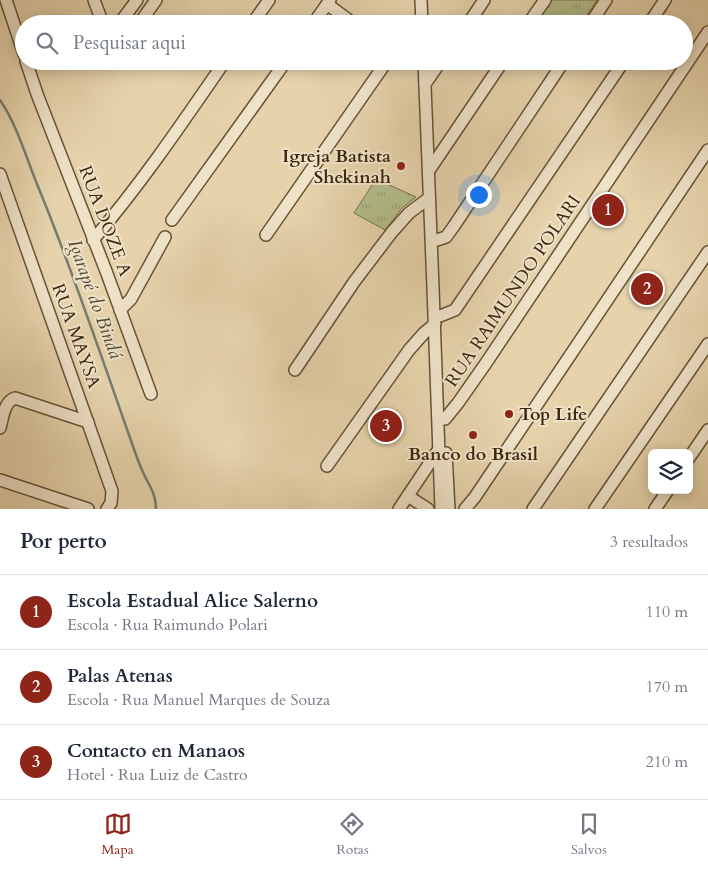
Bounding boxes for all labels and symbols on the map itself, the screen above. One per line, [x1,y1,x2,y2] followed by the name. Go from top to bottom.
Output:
[282,144,391,190] place label: Igreja Batista Shekinah
[395,160,407,172] marker: Igreja Batista Shekinah
[72,162,138,280] street label: RUA DOZE A
[466,182,492,208] your location
[439,190,587,392] street label: RUA RAIMUNDO POLARI
[592,191,624,229] pin: 1
[61,236,129,363] water label: Igarapé do Bindá
[631,270,663,308] pin: 2
[45,280,107,392] street label: RUA MAYSA
[519,402,587,427] place label: Top Life
[370,407,402,445] pin: 3
[503,408,515,420] marker: Top Life
[467,429,479,441] marker: Banco do Brasil
[408,442,538,467] place label: Banco do Brasil

